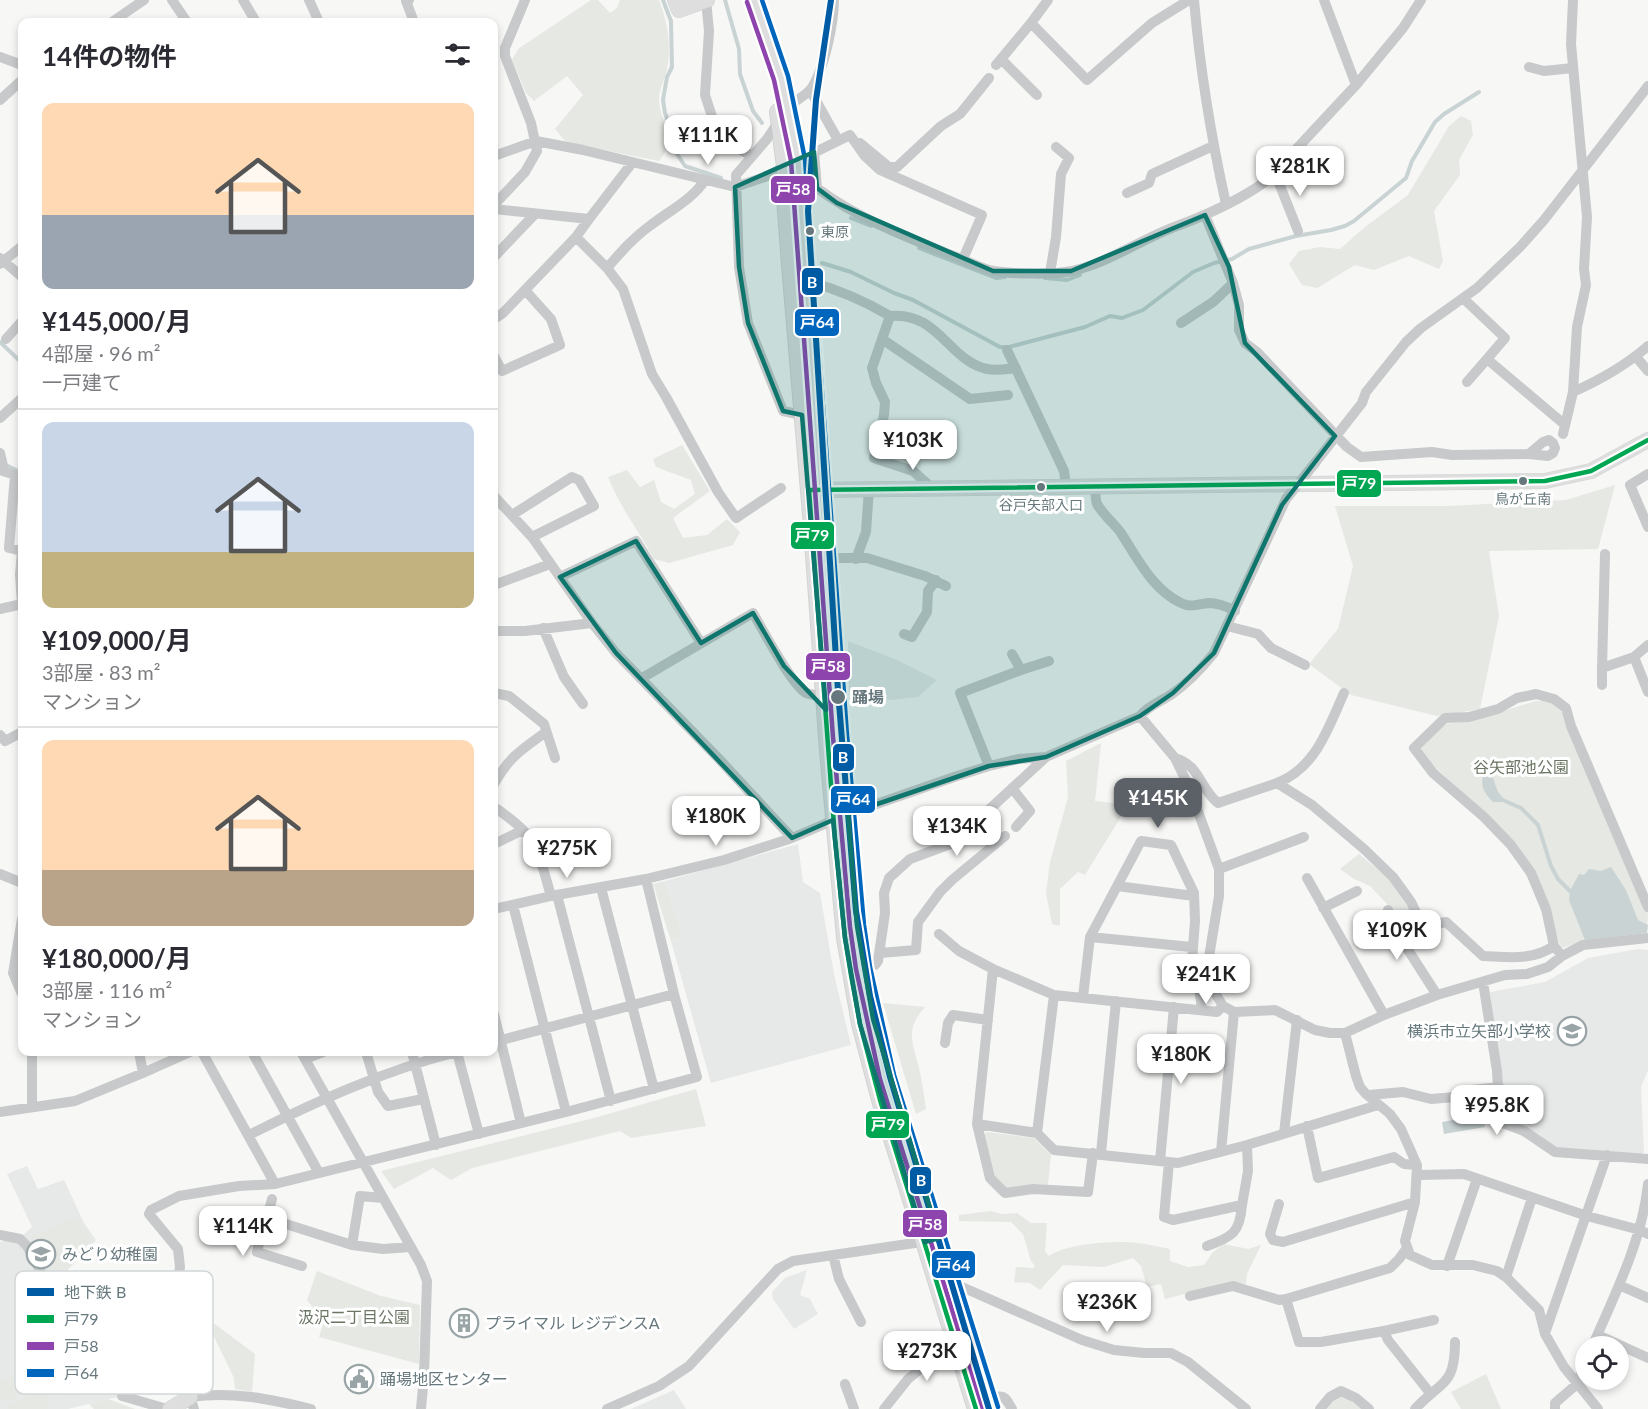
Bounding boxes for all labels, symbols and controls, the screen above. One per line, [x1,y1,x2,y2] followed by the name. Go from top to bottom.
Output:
[441,38,474,71] icon: filters
[42,40,176,72] text: 14件の物件
[666,115,750,166] pin: ¥111K
[678,122,738,146] text: ¥111K
[204,142,312,250] icon: home
[1258,146,1342,197] pin: ¥281K
[1270,153,1330,177] text: ¥281K
[770,175,816,204] line badge: 戸58
[776,179,810,198] text: 戸58
[821,223,849,240] place label: 東原
[804,225,816,237] marker: 東原
[801,267,824,296] line badge: B
[807,272,817,291] text: B
[42,305,192,337] text: ¥145,000/月
[794,308,840,337] line badge: 戸64
[800,312,834,331] text: 戸64
[42,341,161,365] text: 4部屋 · 96 m²
[42,370,122,394] text: 一戸建て
[871,420,955,471] pin: ¥103K
[883,427,943,451] text: ¥103K
[204,461,312,569] icon: home
[1336,469,1382,498] line badge: 戸79
[1342,473,1376,492] text: 戸79
[1517,475,1529,487] marker: 鳥が丘南
[1035,481,1047,493] marker: 谷戸矢部入口
[1495,490,1551,507] place label: 鳥が丘南
[999,496,1083,513] place label: 谷戸矢部入口
[790,521,835,550] line badge: 戸79
[795,525,829,544] text: 戸79
[42,624,192,656] text: ¥109,000/月
[805,652,851,681] line badge: 戸58
[811,656,845,675] text: 戸58
[42,660,161,684] text: 3部屋 · 83 m²
[852,687,884,706] place label: 踊場
[829,688,847,706] marker: 踊場
[42,689,142,713] text: マンション
[832,743,855,772] line badge: B
[838,747,848,766] text: B
[1473,757,1569,776] park label: 谷矢部池公園
[1116,778,1200,829] pin: ¥145K
[204,779,312,887] icon: home
[830,785,876,814] line badge: 戸64
[1128,785,1188,809] text: ¥145K
[836,789,870,808] text: 戸64
[674,796,758,847] pin: ¥180K
[686,803,746,827] text: ¥180K
[915,806,999,857] pin: ¥134K
[927,813,987,837] text: ¥134K
[525,828,609,879] pin: ¥275K
[537,835,597,859] text: ¥275K
[1355,910,1439,961] pin: ¥109K
[1367,917,1427,941] text: ¥109K
[42,942,192,974] text: ¥180,000/月
[1164,954,1248,1005] pin: ¥241K
[1176,961,1236,985] text: ¥241K
[42,978,172,1002] text: 3部屋 · 116 m²
[42,1007,142,1031] text: マンション
[1556,1015,1588,1047] school or university icon: 横浜市立矢部小学校
[1407,1021,1551,1040] place label: 横浜市立矢部小学校
[1139,1034,1223,1085] pin: ¥180K
[1151,1041,1211,1065] text: ¥180K
[1448,1085,1546,1136] pin: ¥95.8K
[1465,1092,1529,1116] text: ¥95.8K
[865,1110,910,1139] line badge: 戸79
[871,1114,905,1133] text: 戸79
[909,1166,932,1195] line badge: B
[916,1170,926,1189] text: B
[201,1206,285,1257] pin: ¥114K
[902,1209,948,1238] line badge: 戸58
[213,1213,273,1237] text: ¥114K
[908,1214,942,1233] text: 戸58
[25,1238,57,1270] school or university icon: みどり幼稚園
[62,1244,158,1263] place label: みどり幼稚園
[931,1250,976,1279] line badge: 戸64
[936,1255,970,1274] text: 戸64
[15,1271,213,1394] legend
[64,1282,126,1301] text: 地下鉄 B
[1065,1282,1149,1333] pin: ¥236K
[1077,1289,1137,1313] text: ¥236K
[298,1307,410,1326] park label: 汲沢二丁目公園
[448,1307,480,1339] building icon: プライマル レジデンスA
[64,1309,99,1328] text: 戸79
[485,1313,660,1332] place label: プライマル レジデンスA
[885,1331,969,1382] pin: ¥273K
[64,1336,99,1355] text: 戸58
[1575,1336,1629,1390] map controls
[1575,1336,1629,1390] button: locate
[897,1338,957,1362] text: ¥273K
[64,1363,99,1382] text: 戸64
[343,1363,375,1395] public building icon: 踊場地区センター
[380,1369,508,1388] place label: 踊場地区センター

